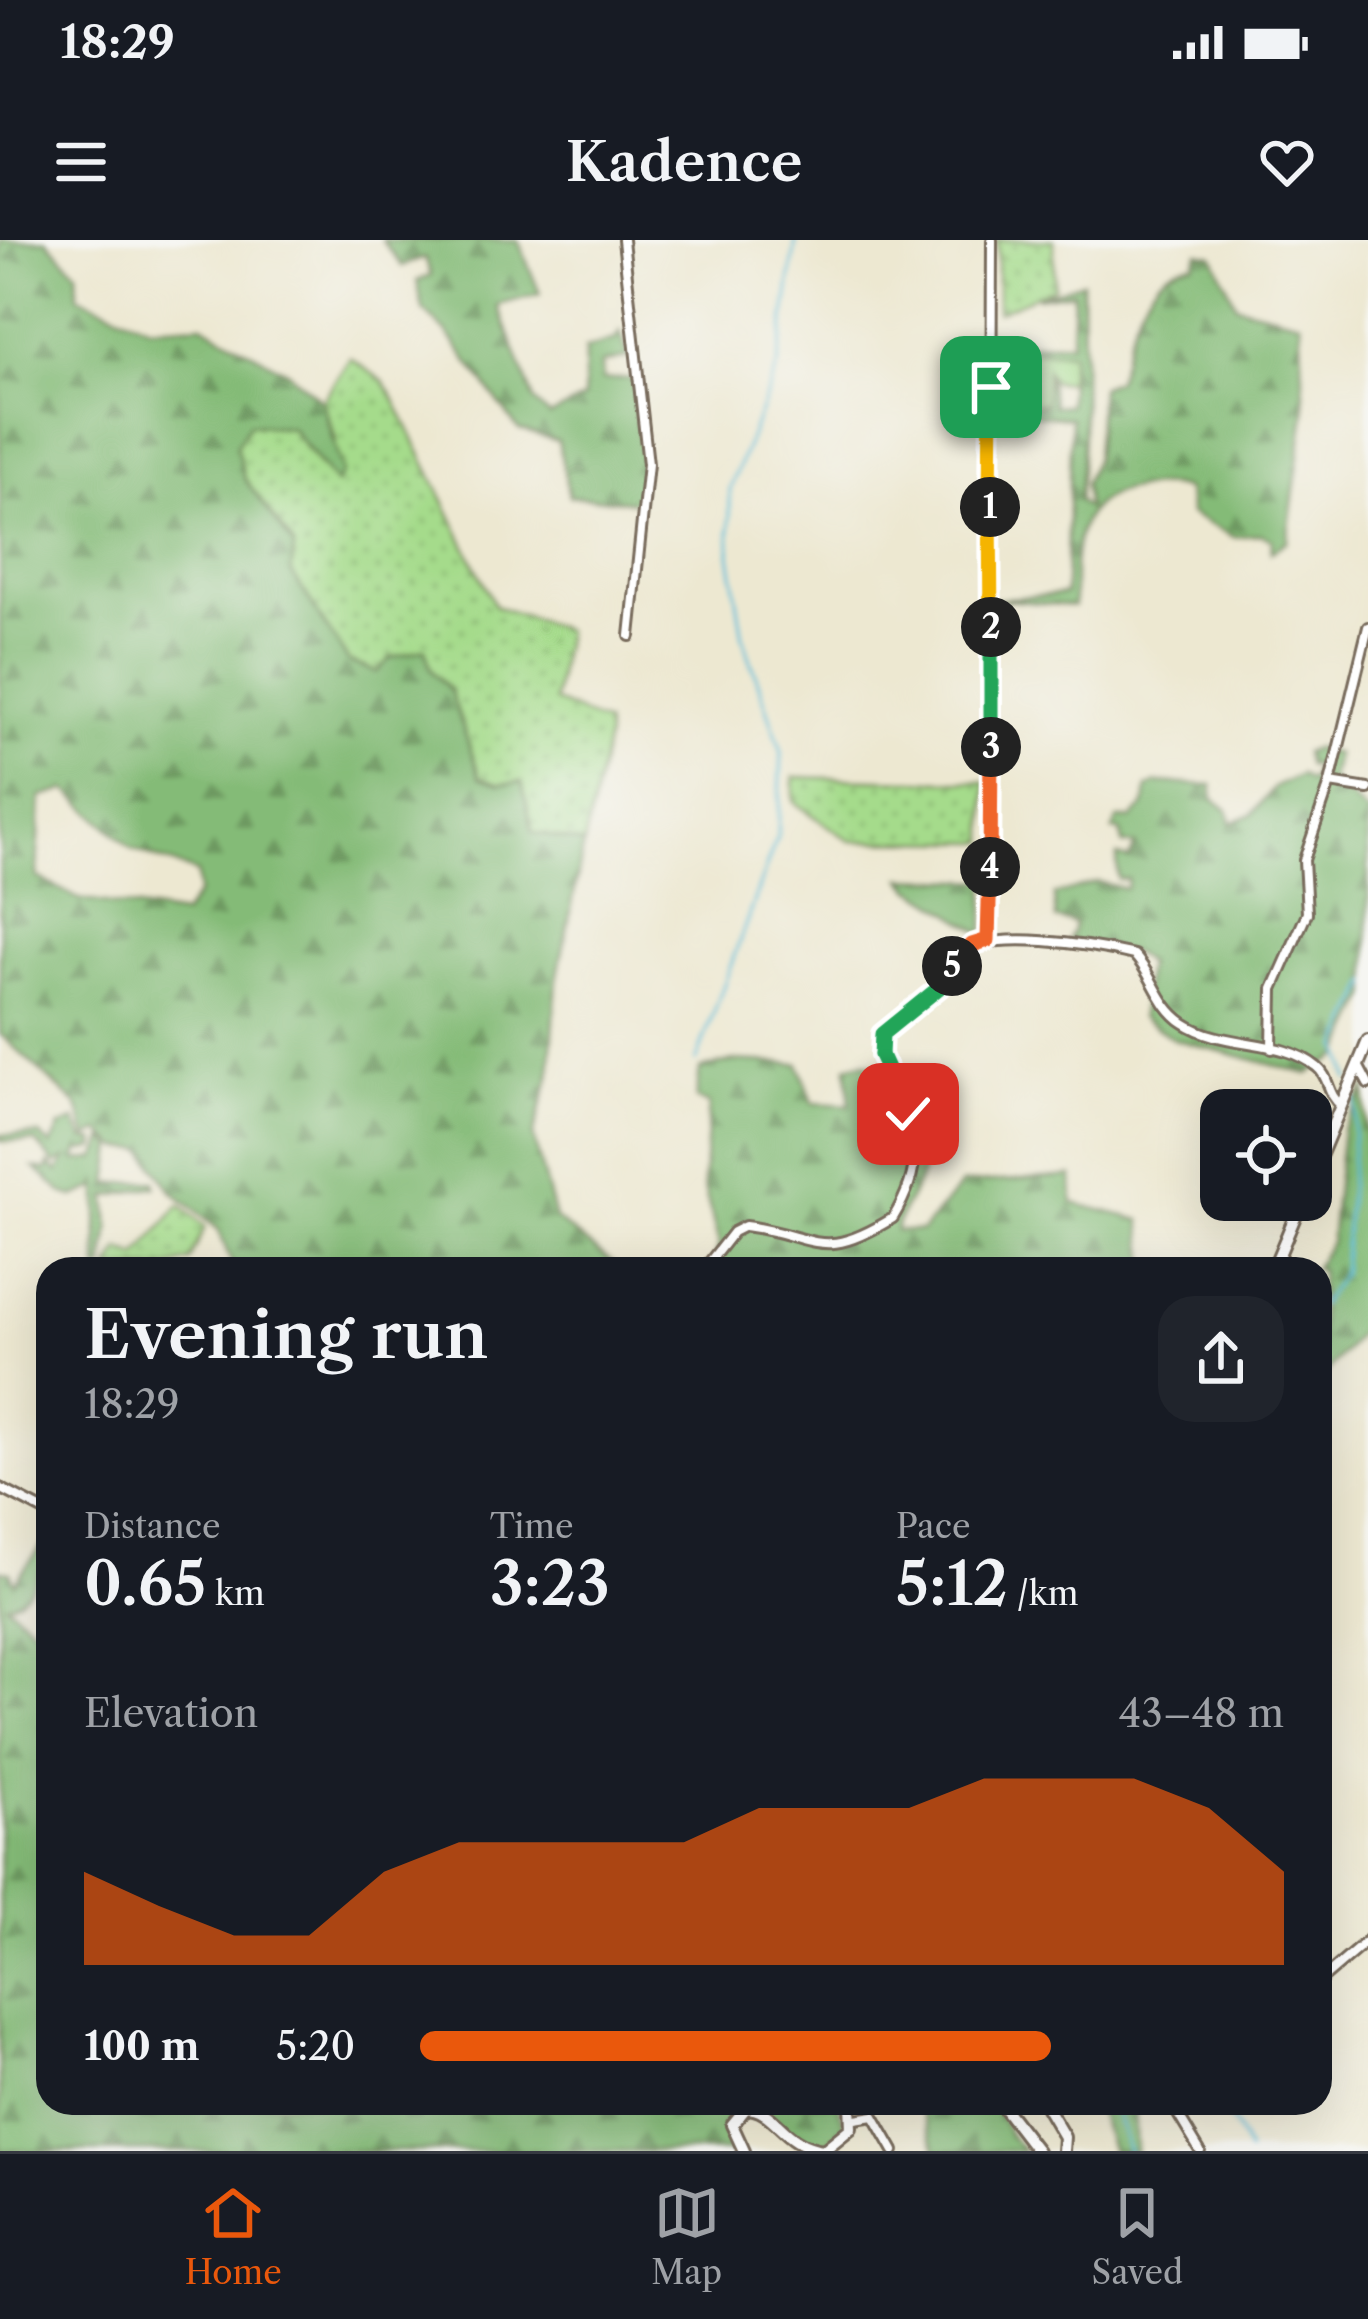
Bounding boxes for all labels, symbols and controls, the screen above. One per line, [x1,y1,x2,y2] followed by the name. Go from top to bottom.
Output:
[60,14,175,70] text: 18:29
[48,129,114,195] icon: menu
[566,129,802,195] text: Kadence
[1254,129,1320,195] icon: heart
[940,336,1042,438] pin
[958,354,1024,420] icon: arrive
[960,477,1020,537] pin: 1
[983,486,997,527] text: 1
[961,597,1021,657] pin: 2
[981,606,1001,647] text: 2
[961,717,1021,777] pin: 3
[982,726,1000,767] text: 3
[960,837,1020,897] pin: 4
[980,846,1000,887] text: 4
[922,936,982,996] pin: 5
[943,945,961,986] text: 5
[857,1063,959,1165] pin
[875,1081,941,1147] icon: check
[1200,1089,1332,1221] map controls
[1200,1089,1332,1221] button: locate
[84,1294,488,1375] text: Evening run
[1158,1296,1284,1422] button: share
[84,1380,180,1428] text: 18:29
[84,1506,221,1547] text: Distance
[490,1506,573,1547] text: Time
[896,1506,971,1547] text: Pace
[84,1547,206,1621] text: 0.65
[490,1547,610,1621] text: 3:23
[896,1547,1008,1621] text: 5:12
[206,1573,265,1614] text: km
[1008,1573,1078,1614] text: /km
[84,1689,258,1737] text: Elevation
[1119,1689,1284,1737] text: 43–48 m
[84,2022,200,2070] text: 100 m
[276,2022,355,2070] text: 5:20
[185,2180,282,2293] tab: Home
[651,2180,722,2293] tab: Map
[1092,2180,1183,2293] tab: Saved

